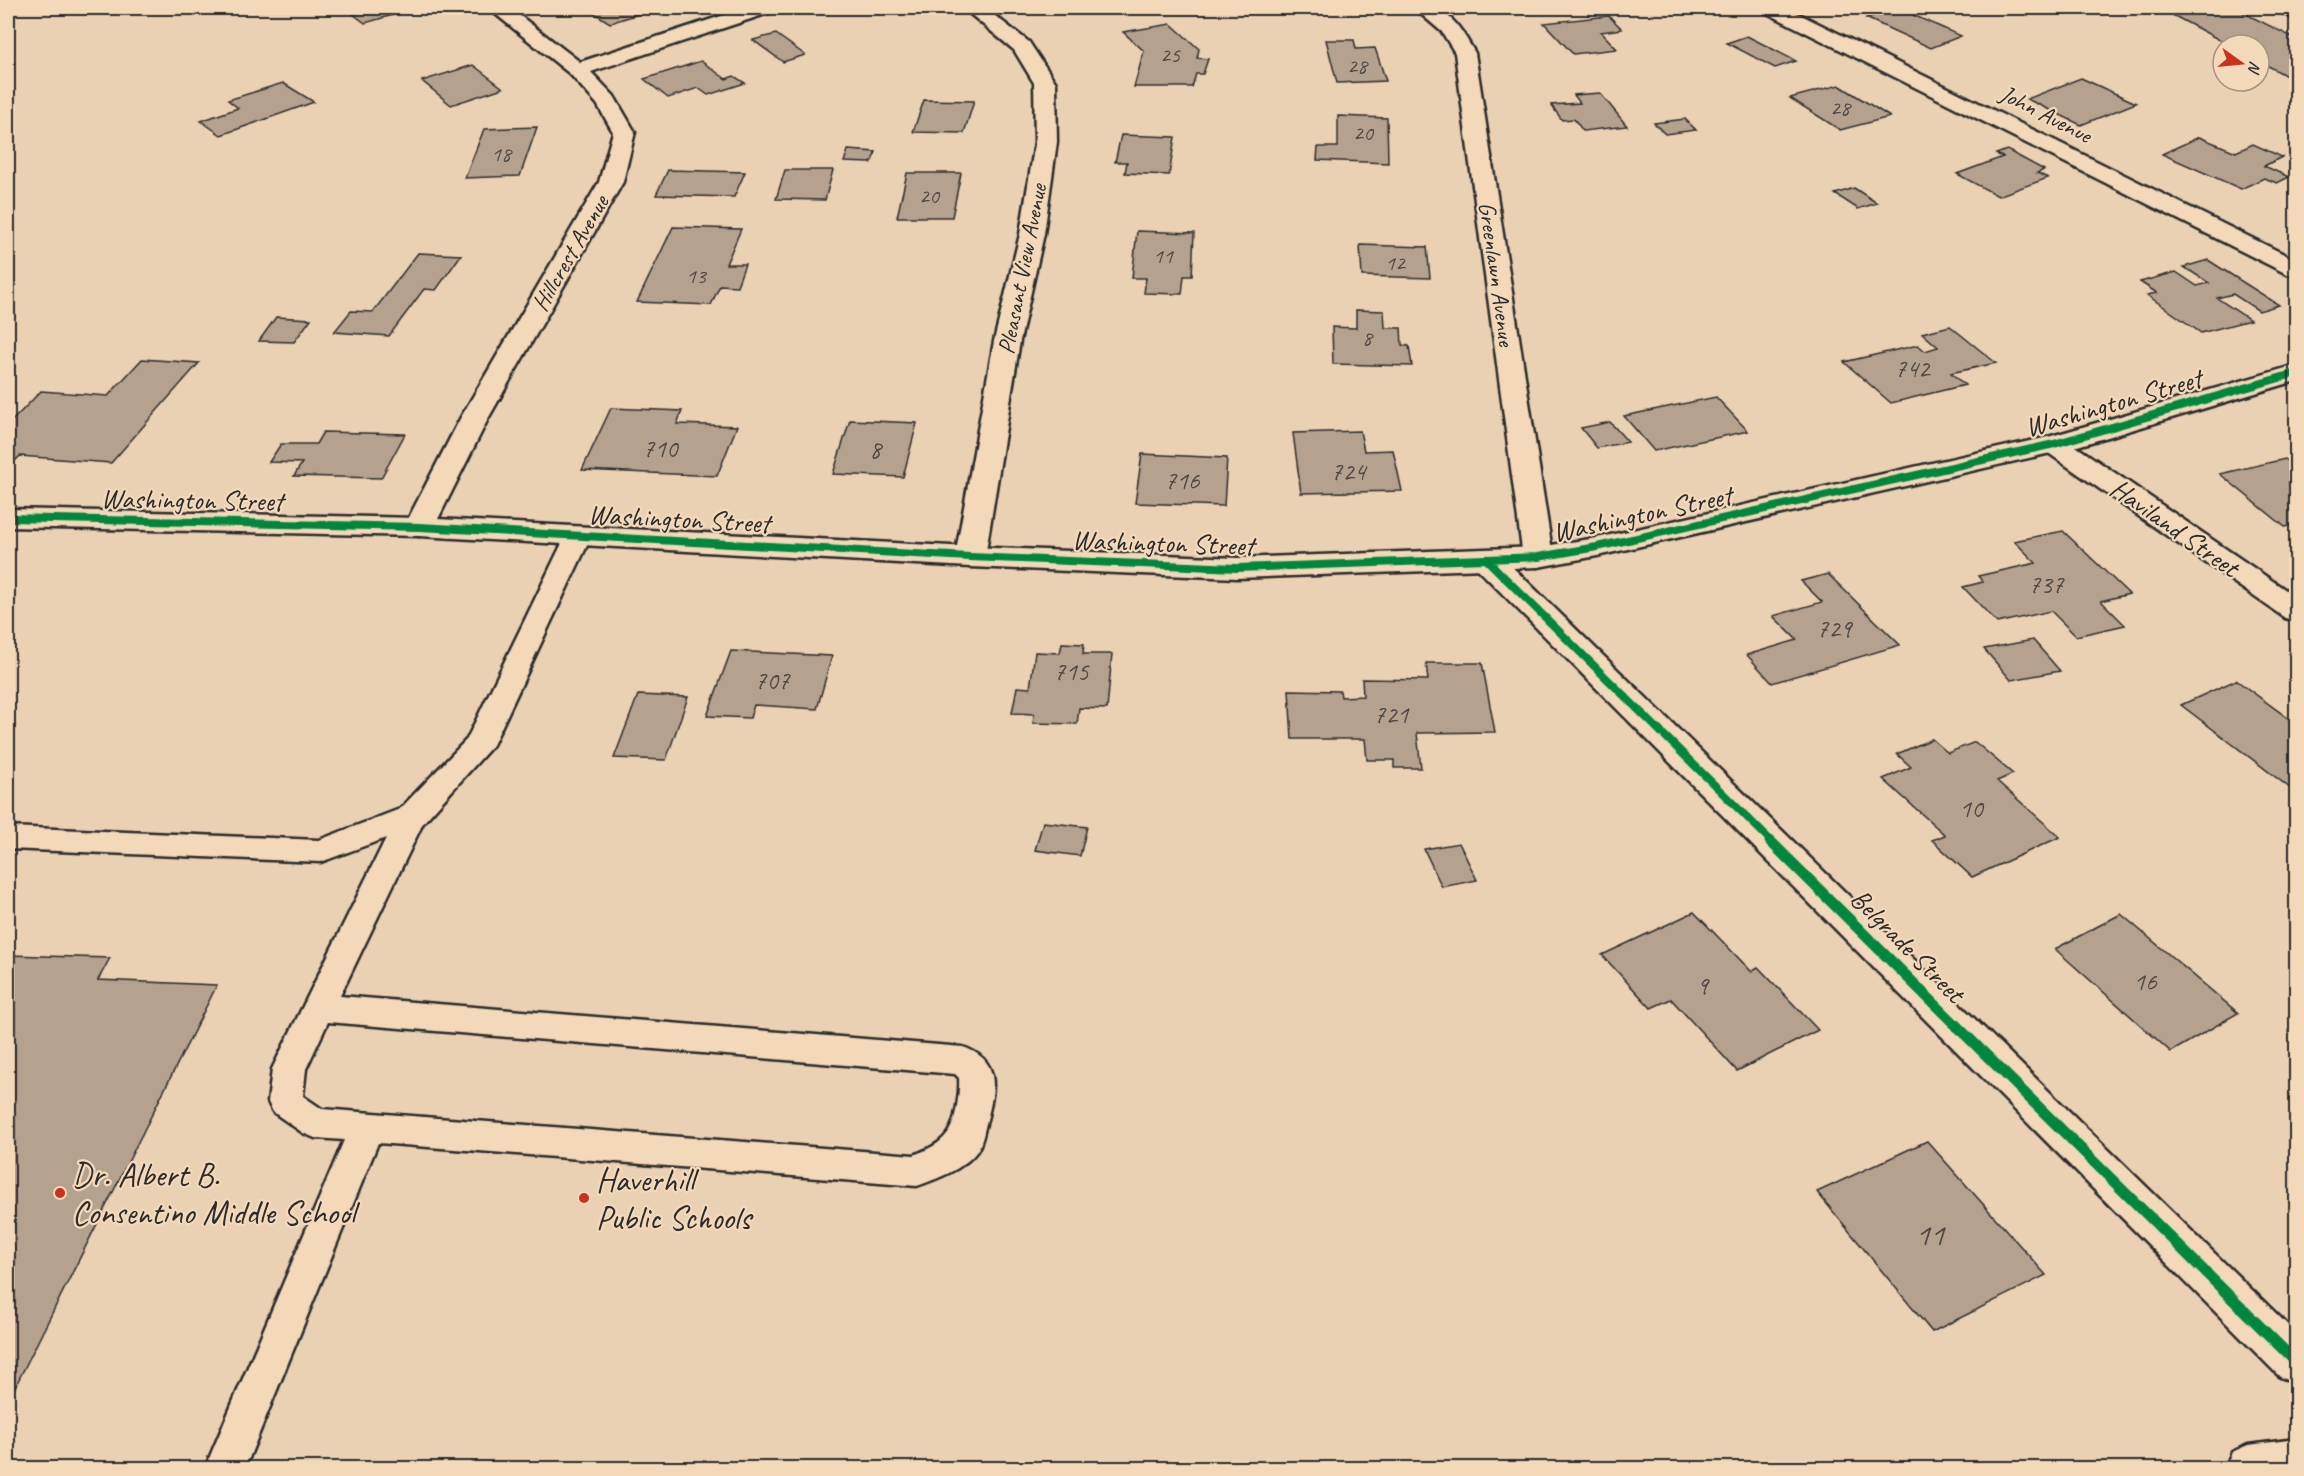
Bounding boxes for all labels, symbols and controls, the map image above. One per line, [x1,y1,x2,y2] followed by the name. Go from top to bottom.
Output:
[2211,33,2271,93] north arrow
[1160,41,1181,69] house number: 25
[1347,52,1369,80] house number: 28
[2243,59,2265,77] text: N
[1994,78,2099,151] street label: John Avenue
[1830,94,1852,122] house number: 28
[1353,119,1375,147] house number: 20
[491,140,513,168] house number: 18
[991,179,1054,357] street label: Pleasant View Avenue
[919,182,941,210] house number: 20
[525,188,616,316] street label: Hillcrest Avenue
[1472,200,1522,350] street label: Greenlawn Avenue
[1153,242,1174,270] house number: 11
[1385,249,1407,277] house number: 12
[686,262,708,290] house number: 13
[1362,324,1374,352] house number: 8
[1894,352,1932,385] house number: 742
[2021,360,2209,444] street label: Washington Street
[642,432,680,465] house number: 710
[869,433,883,466] house number: 8
[1330,455,1368,488] house number: 724
[1164,464,1201,497] house number: 716
[2104,470,2248,586] street label: Haviland Street
[1549,477,1738,550] street label: Washington Street
[101,480,287,519] street label: Washington Street
[587,496,774,541] street label: Washington Street
[1071,522,1258,563] street label: Washington Street
[2028,568,2065,601] house number: 737
[1816,612,1854,645] house number: 729
[1053,655,1090,688] house number: 715
[754,664,791,697] house number: 707
[1373,698,1410,731] house number: 721
[1959,792,1985,825] house number: 10
[1843,881,1974,1012] street label: Belgrade Street
[2133,965,2158,998] house number: 16
[1696,969,1710,1002] house number: 9
[72,1154,361,1234] place label: Dr. Albert B. Consentino Middle School
[596,1159,754,1239] place label: Haverhill Public Schools
[53,1186,67,1200] marker: Dr. Albert B. Consentino Middle School
[577,1191,591,1205] marker: Haverhill Public Schools
[1916,1214,1946,1255] house number: 11

